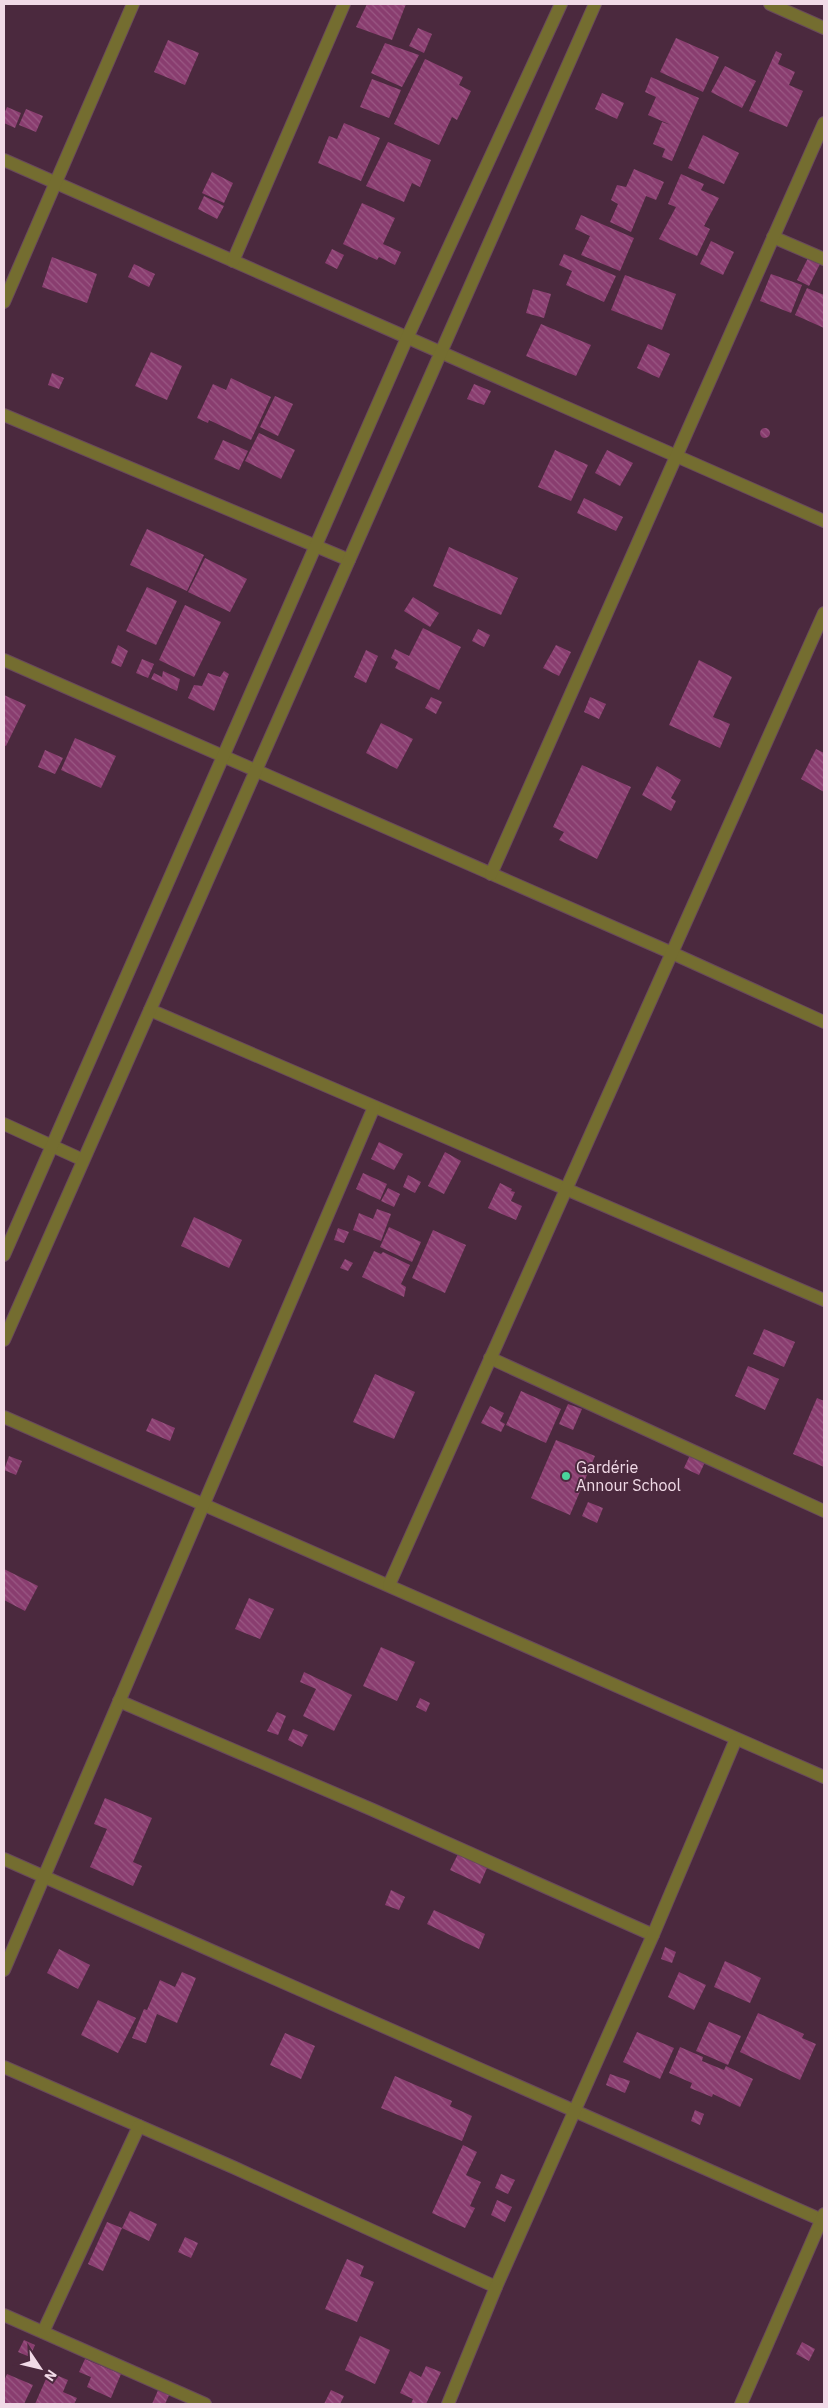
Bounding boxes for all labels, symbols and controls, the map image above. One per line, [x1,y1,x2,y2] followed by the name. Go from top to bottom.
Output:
[576,1457,681,1495] place label: Gardérie Annour School
[560,1470,572,1482] marker: Gardérie Annour School
[15,2343,65,2393] north arrow
[40,2366,61,2385] text: N

